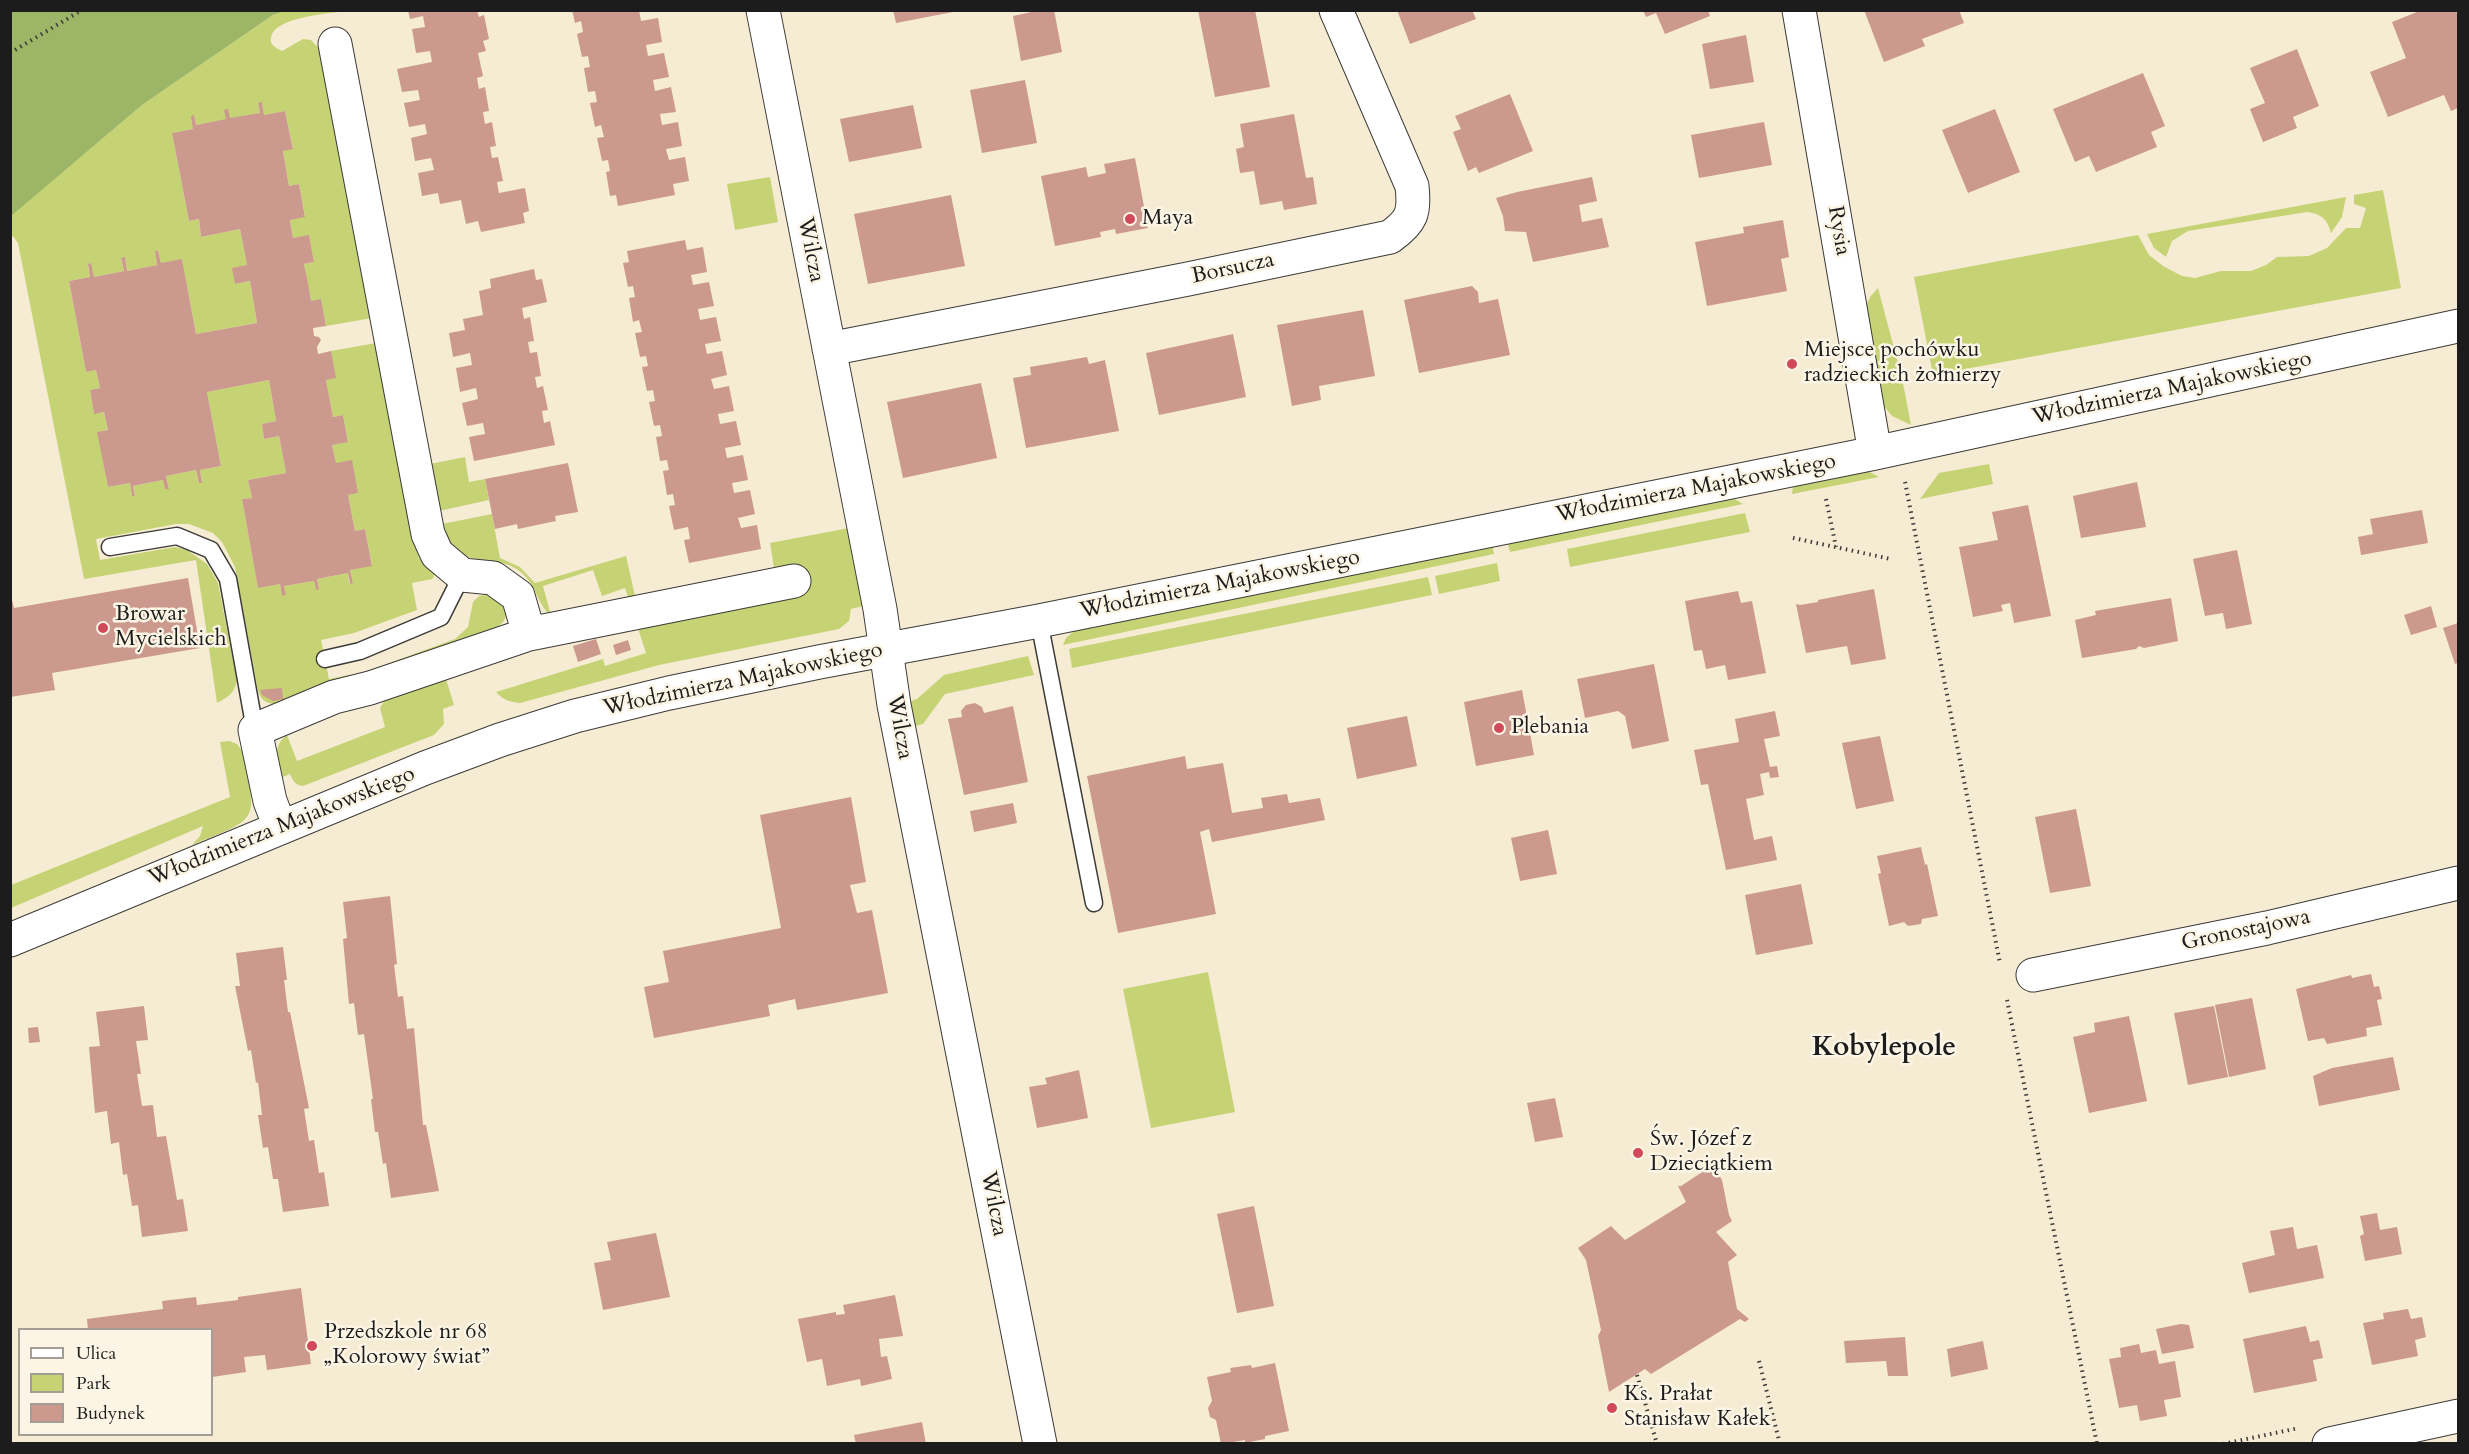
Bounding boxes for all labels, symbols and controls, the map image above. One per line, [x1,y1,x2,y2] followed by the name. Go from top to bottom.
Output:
[1821,204,1855,258] street label: Rysia
[1142,206,1193,232] place label: Maya
[1123,212,1137,226] marker: Maya
[791,215,829,285] street label: Wilcza
[1189,247,1277,291] street label: Borsucza
[1804,338,2001,390] place label: Miejsce pochówku radzieckich żołnierzy
[2030,346,2314,432] street label: Włodzimierza Majakowskiego
[1785,357,1799,371] marker: Miejsce pochówku radzieckich żołnierzy
[1554,449,1838,529] street label: Włodzimierza Majakowskiego
[1078,545,1362,625] street label: Włodzimierza Majakowskiego
[115,602,227,654] place label: Browar Mycielskich
[96,621,110,635] marker: Browar Mycielskich
[601,637,885,723] street label: Włodzimierza Majakowskiego
[880,692,918,762] street label: Wilcza
[1511,715,1589,741] place label: Plebania
[1492,721,1506,735] marker: Plebania
[145,761,419,893] street label: Włodzimierza Majakowskiego
[2179,904,2313,958] street label: Gronostajowa
[1812,1032,1956,1066] district label: Kobylepole
[1650,1127,1773,1178] place label: Św. Józef z Dzieciątkiem
[1631,1146,1645,1160] marker: Św. Józef z Dzieciątkiem
[974,1169,1012,1239] street label: Wilcza
[324,1320,490,1372] place label: Przedszkole nr 68 „Kolorowy świat”
[18,1328,213,1436] legend
[305,1339,319,1353] marker: Przedszkole nr 68 „Kolorowy świat”
[76,1341,116,1366] text: Ulica
[76,1371,111,1396] text: Park
[1624,1382,1770,1434] place label: Ks. Prałat Stanisław Kałek
[76,1401,145,1426] text: Budynek
[1605,1401,1619,1415] marker: Ks. Prałat Stanisław Kałek

